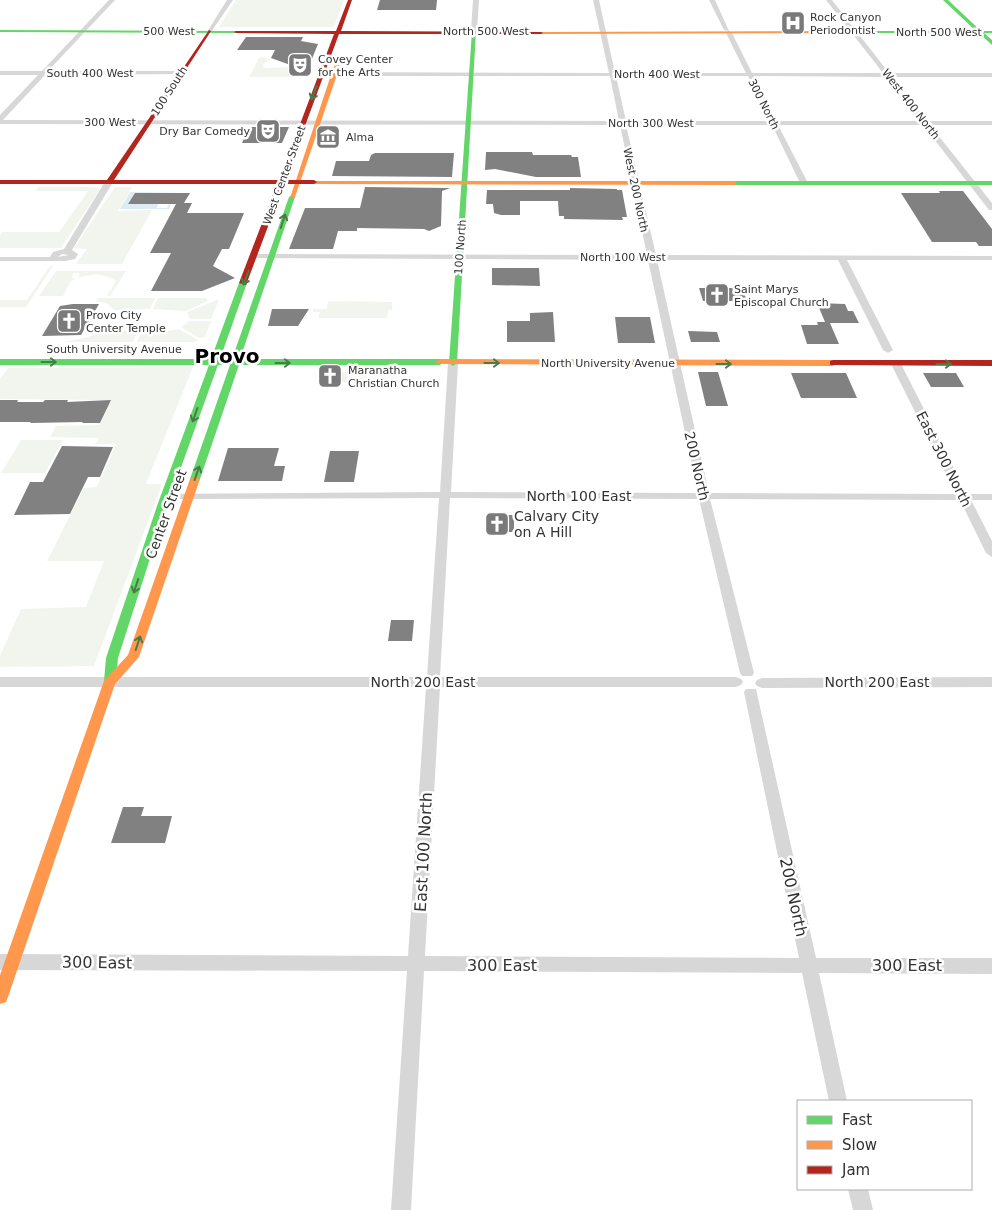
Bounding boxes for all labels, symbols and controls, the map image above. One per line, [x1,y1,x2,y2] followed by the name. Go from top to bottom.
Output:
[780,10,806,36] hospital icon: Rock Canyon Periodontist
[810,11,881,37] place label: Rock Canyon Periodontist
[143,25,195,38] street label: 500 West
[443,25,530,38] street label: North 500 West
[896,26,983,39] street label: North 500 West
[287,52,313,78] theatre icon: Covey Center for the Arts
[318,53,393,79] place label: Covey Center for the Arts
[149,64,190,118] street label: 100 South
[879,66,942,142] street label: West 400 North
[46,67,134,80] street label: South 400 West
[614,68,701,81] street label: North 400 West
[745,77,782,132] street label: 300 North
[309,85,318,100] one-way arrow
[84,116,136,129] street label: 300 West
[608,117,695,130] street label: North 300 West
[255,118,281,144] theatre icon: Dry Bar Comedy
[260,123,309,226] street label: West Center Street
[315,124,341,150] museum icon: Alma
[159,125,250,138] place label: Dry Bar Comedy
[346,131,374,144] place label: Alma
[620,147,651,233] street label: West 200 North
[279,213,289,229] one-way arrow
[452,219,469,275] street label: 100 North
[580,251,667,264] street label: North 100 West
[240,270,250,285] one-way arrow
[704,282,730,308] church icon: Saint Marys Episcopal Church
[734,283,829,309] place label: Saint Marys Episcopal Church
[56,308,82,334] church icon: Provo City Center Temple
[86,309,166,335] place label: Provo City Center Temple
[46,343,182,356] street label: South University Avenue
[194,344,260,368] district label: Provo
[40,357,56,367] one-way arrow
[541,357,675,370] street label: North University Avenue
[274,358,291,368] one-way arrow
[484,358,500,368] one-way arrow
[716,359,732,369] one-way arrow
[936,359,952,369] one-way arrow
[317,363,343,389] church icon: Maranatha Christian Church
[348,364,439,390] place label: Maranatha Christian Church
[190,407,199,423] one-way arrow
[913,409,975,509] street label: East 300 North
[681,430,713,502] street label: 200 North
[193,466,202,481] one-way arrow
[142,467,190,561] street label: Center Street
[527,488,632,504] street label: North 100 East
[514,508,599,540] place label: Calvary City on A Hill
[484,511,510,537] church icon: Calvary City on A Hill
[131,577,140,593] one-way arrow
[134,636,143,651] one-way arrow
[371,674,476,690] street label: North 200 East
[825,674,930,690] street label: North 200 East
[411,792,436,912] street label: East 100 North
[776,856,811,938] street label: 200 North
[62,952,132,973] street label: 300 East
[467,956,537,975] street label: 300 East
[872,956,942,975] street label: 300 East
[797,1100,972,1190] legend
[842,1111,872,1129] text: Fast
[842,1136,877,1154] text: Slow
[841,1161,870,1179] text: Jam

